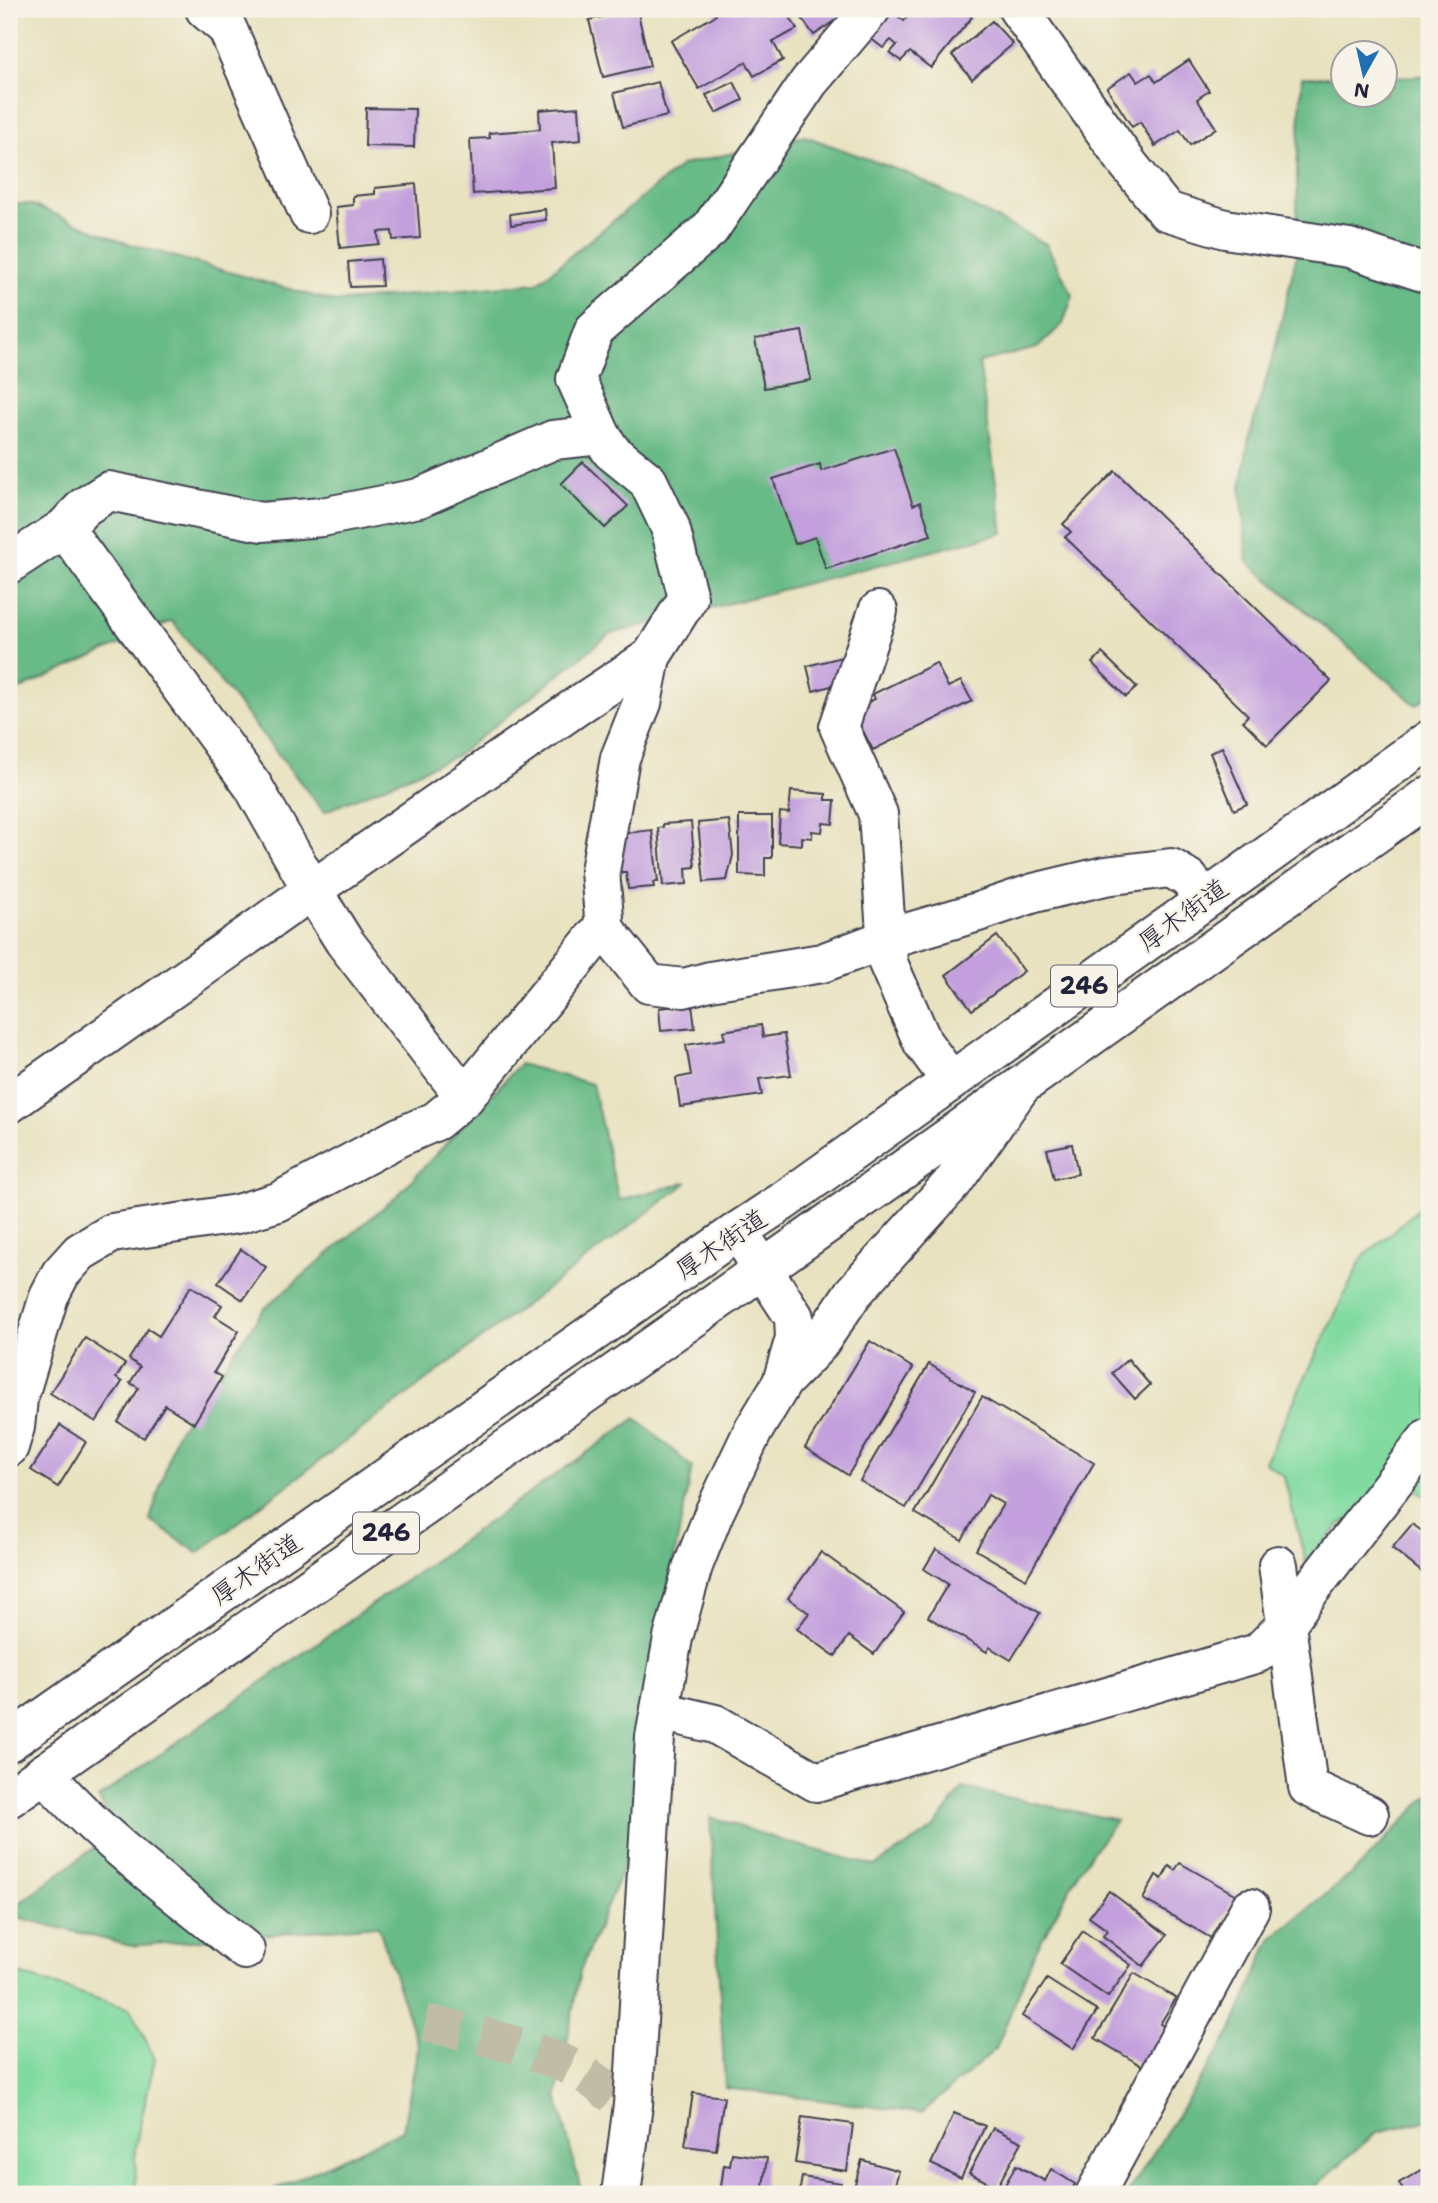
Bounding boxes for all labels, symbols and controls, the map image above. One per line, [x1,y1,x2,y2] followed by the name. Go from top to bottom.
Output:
[1330,38,1400,108] north arrow
[1353,77,1371,104] text: N
[1130,870,1235,959] street label: 厚木街道
[1051,966,1117,1006] road number: 246
[668,1200,774,1287] street label: 厚木街道
[353,1512,419,1554] road number: 246
[203,1524,308,1613] street label: 厚木街道

